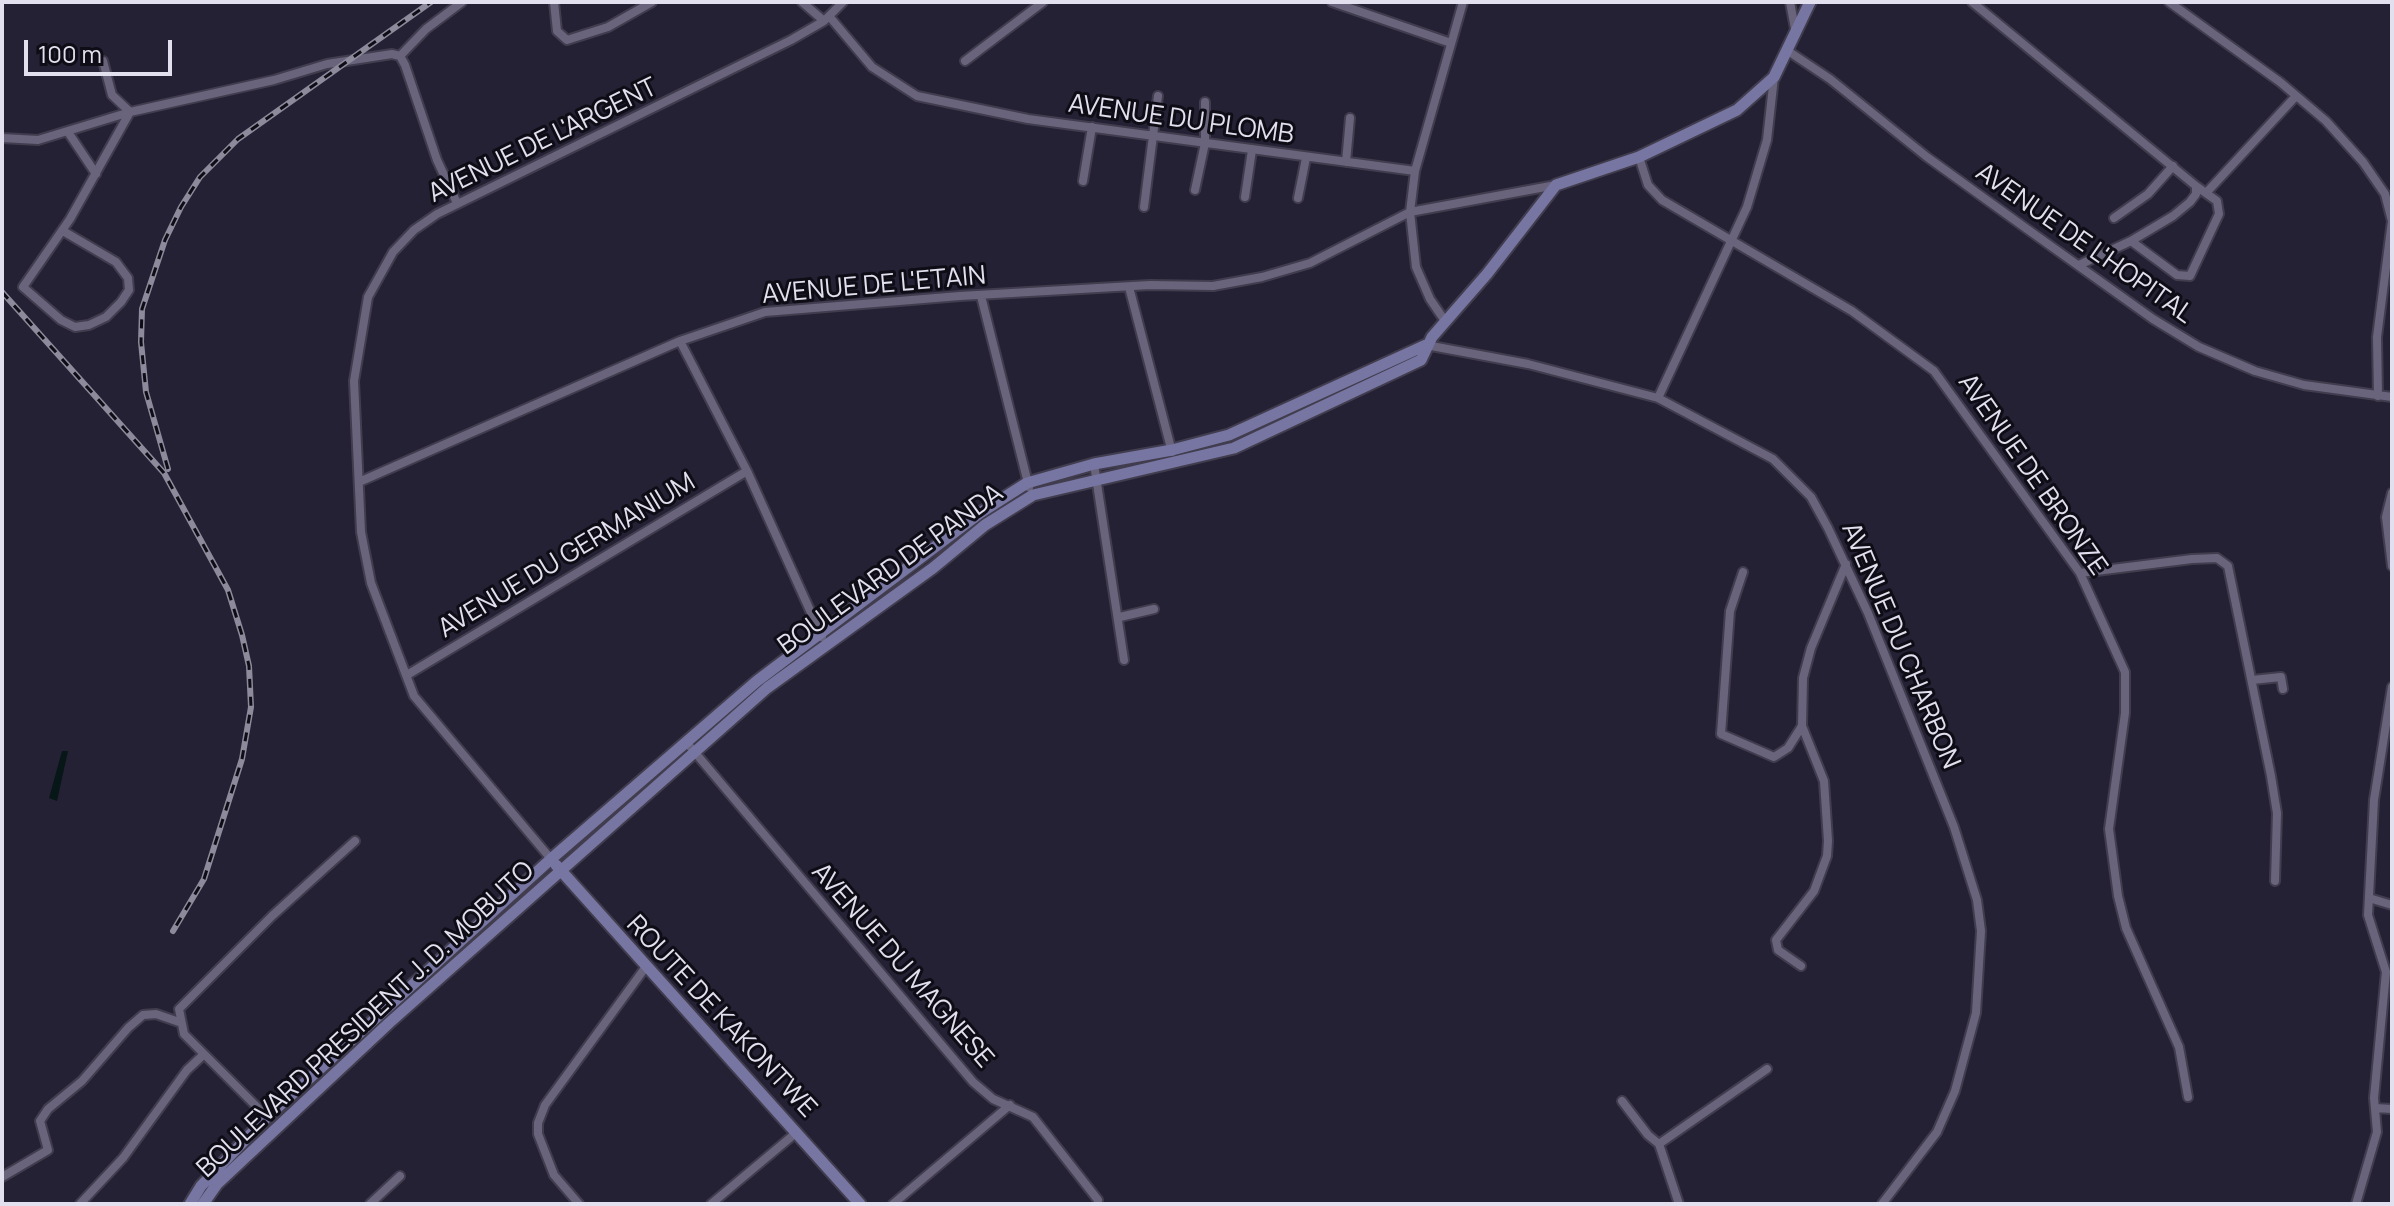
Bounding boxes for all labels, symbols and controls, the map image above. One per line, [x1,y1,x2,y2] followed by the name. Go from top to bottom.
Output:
[28,24,176,74] scale bar
[38,37,102,70] text: 100 m
[424,72,662,210] street label: AVENUE DE L'ARGENT
[1066,89,1296,151] street label: AVENUE DU PLOMB
[1970,157,2198,331] street label: AVENUE DE L'HOPITAL
[761,261,987,311] street label: AVENUE DE L'ETAIN
[1951,368,2113,582] street label: AVENUE DE BRONZE
[433,467,701,645] street label: AVENUE DU GERMANIUM
[773,478,1009,662] street label: BOULEVARD DE PANDA
[1834,518,1966,774] street label: AVENUE DU CHARBON
[191,855,541,1185] street label: BOULEVARD PRESIDENT J. D. MOBUTO
[805,857,999,1075] street label: AVENUE DU MAGNESE
[620,910,822,1124] street label: ROUTE DE KAKONTWE

